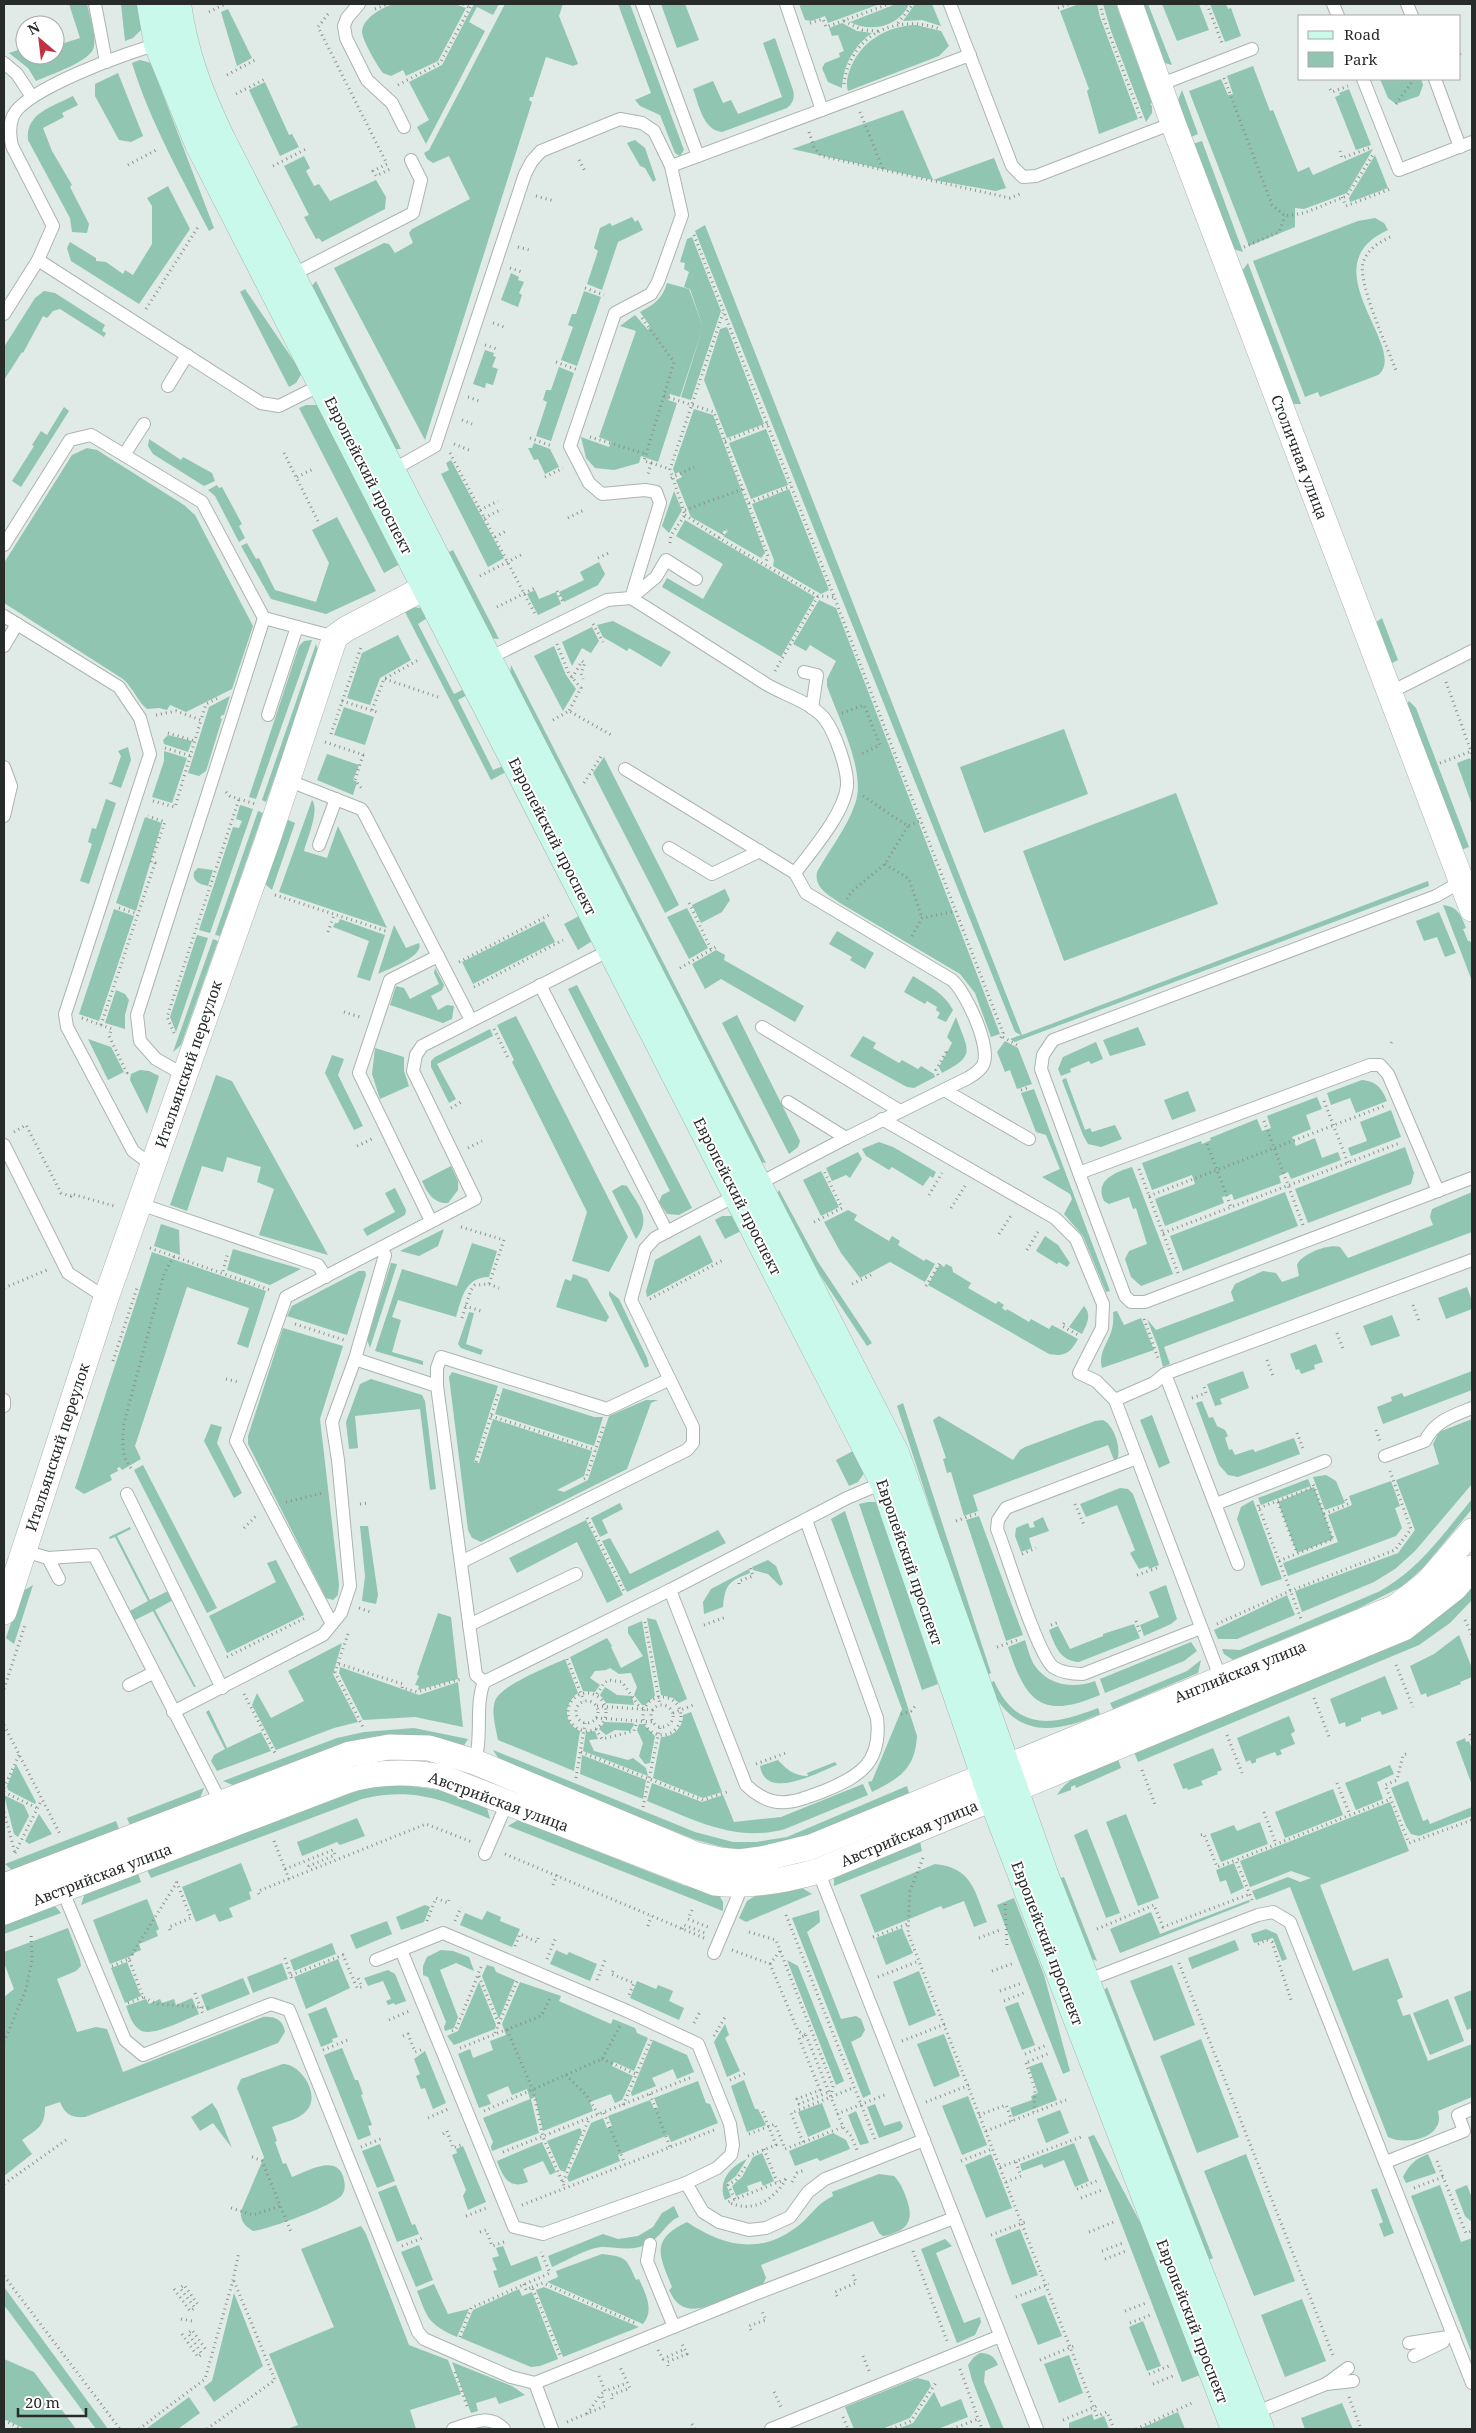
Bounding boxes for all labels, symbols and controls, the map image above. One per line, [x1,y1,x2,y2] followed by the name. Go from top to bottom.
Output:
[15,15,65,65] north arrow
[1298,15,1461,80] legend
[24,17,43,39] text: N
[1344,24,1380,44] text: Road
[1344,49,1378,69] text: Park
[1267,392,1333,522] street label: Столичная улица
[320,393,418,557] street label: Европейский проспект
[504,754,602,918] street label: Европейский проспект
[150,978,226,1150] street label: Итальянский переулок
[689,1114,787,1278] street label: Европейский проспект
[20,1360,94,1534] street label: Итальянский переулок
[872,1476,948,1648] street label: Европейский проспект
[1171,1635,1309,1707] street label: Английская улица
[426,1766,572,1836] street label: Австрийская улица
[837,1795,981,1871] street label: Австрийская улица
[30,1838,174,1910] street label: Австрийская улица
[1007,1858,1089,2028] street label: Европейский проспект
[1152,2236,1234,2406] street label: Европейский проспект
[18,2386,85,2418] scale bar
[25,2392,60,2412] text: 20 m

